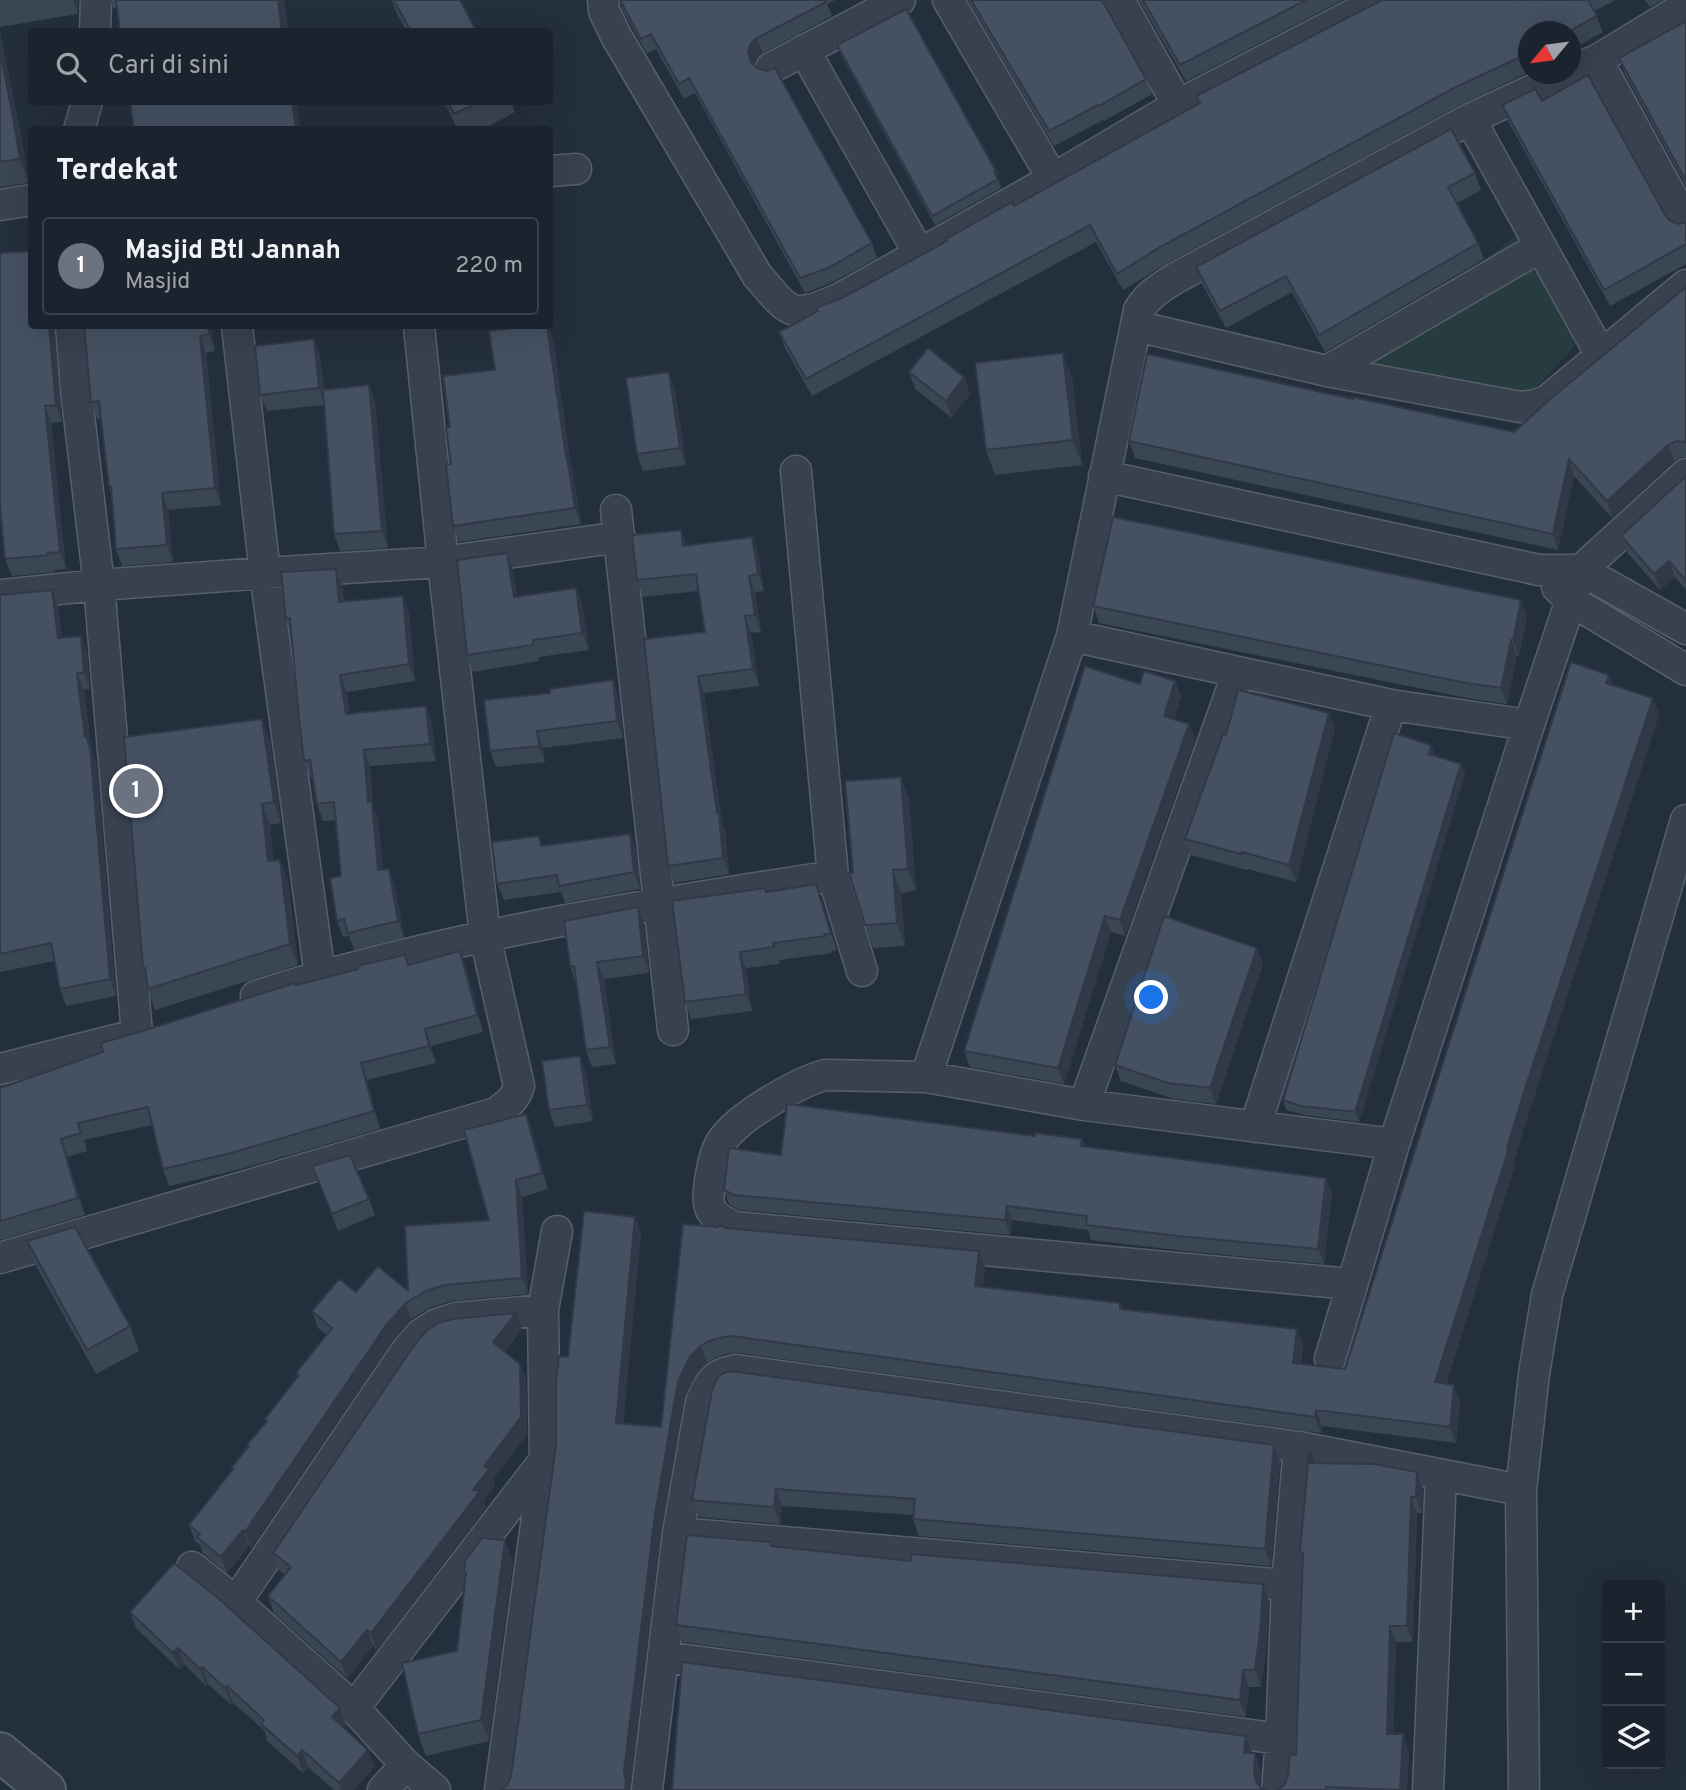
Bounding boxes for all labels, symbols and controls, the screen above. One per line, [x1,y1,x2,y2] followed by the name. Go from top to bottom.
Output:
[1518,21,1581,84] north arrow
[28,28,553,105] search box
[52,48,90,86] icon: search
[108,50,229,83] text: Cari di sini
[56,153,178,190] text: Terdekat
[125,235,341,268] text: Masjid Btl Jannah
[76,252,86,281] text: 1
[455,252,523,281] text: 220 m
[125,268,190,297] text: Masjid
[113,765,159,817] pin: 1
[1134,980,1168,1014] your location
[1602,1580,1665,1769] map controls
[1602,1580,1665,1643] button: +
[1602,1643,1665,1706] button: −
[1602,1706,1665,1769] button: layers

